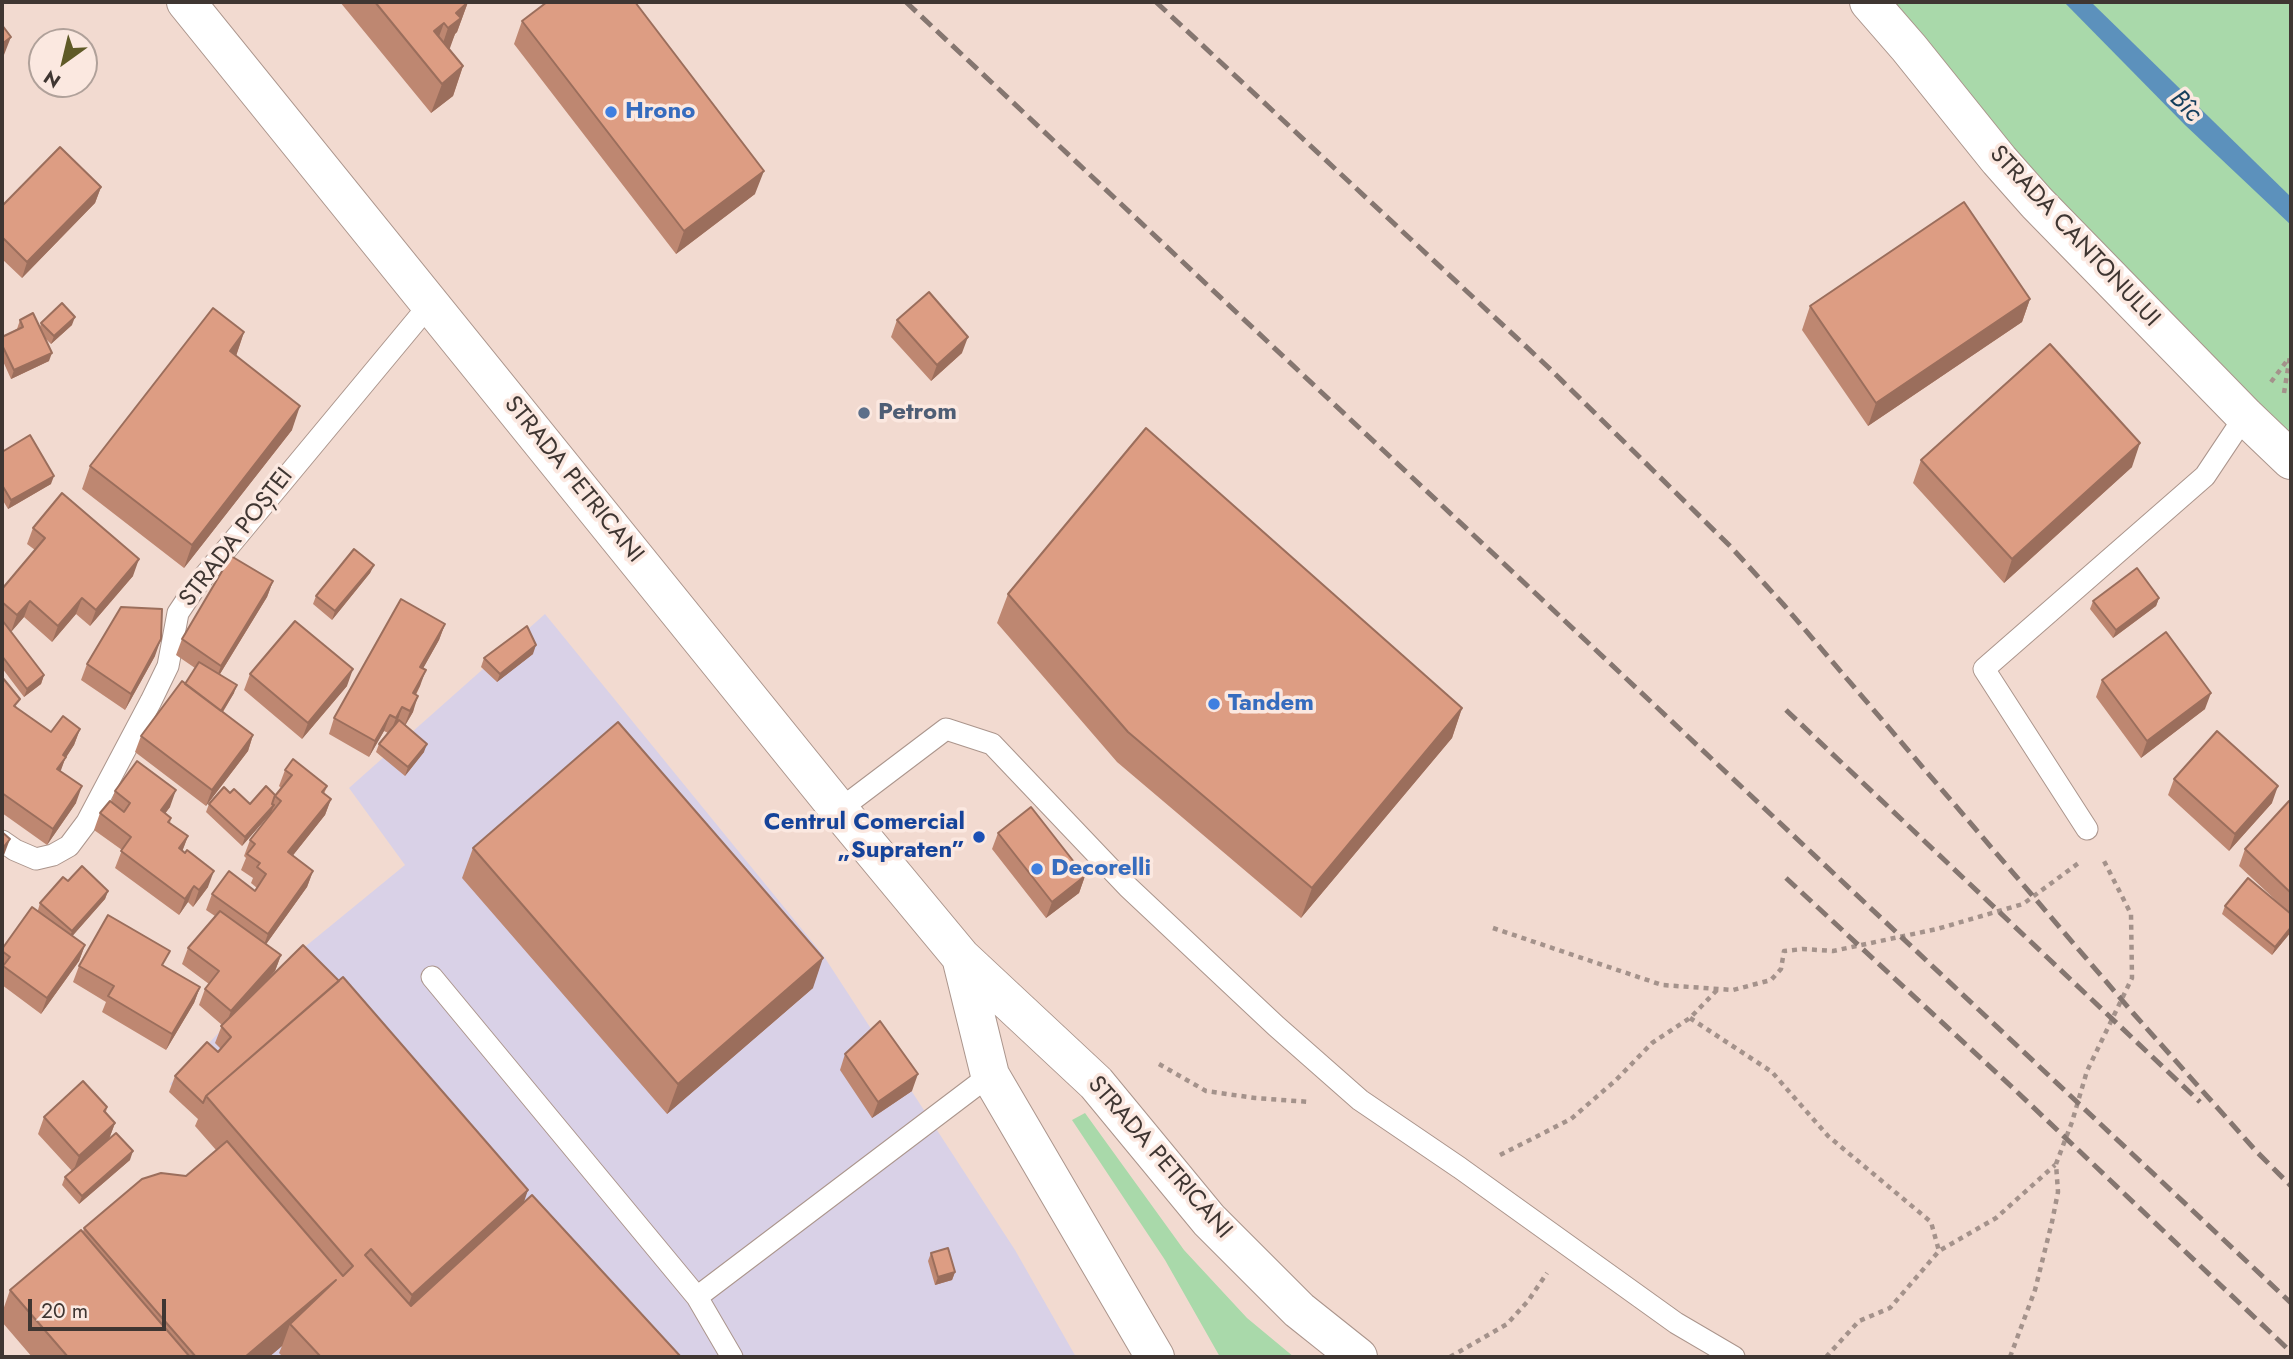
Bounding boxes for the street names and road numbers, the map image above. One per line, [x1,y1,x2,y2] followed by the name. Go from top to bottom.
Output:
[1983,141,2165,333] street label: STRADA CANTONULUI
[497,391,649,569] street label: STRADA PETRICANI
[174,463,300,613] street label: STRADA POȘTEI
[1081,1071,1237,1245] street label: STRADA PETRICANI

